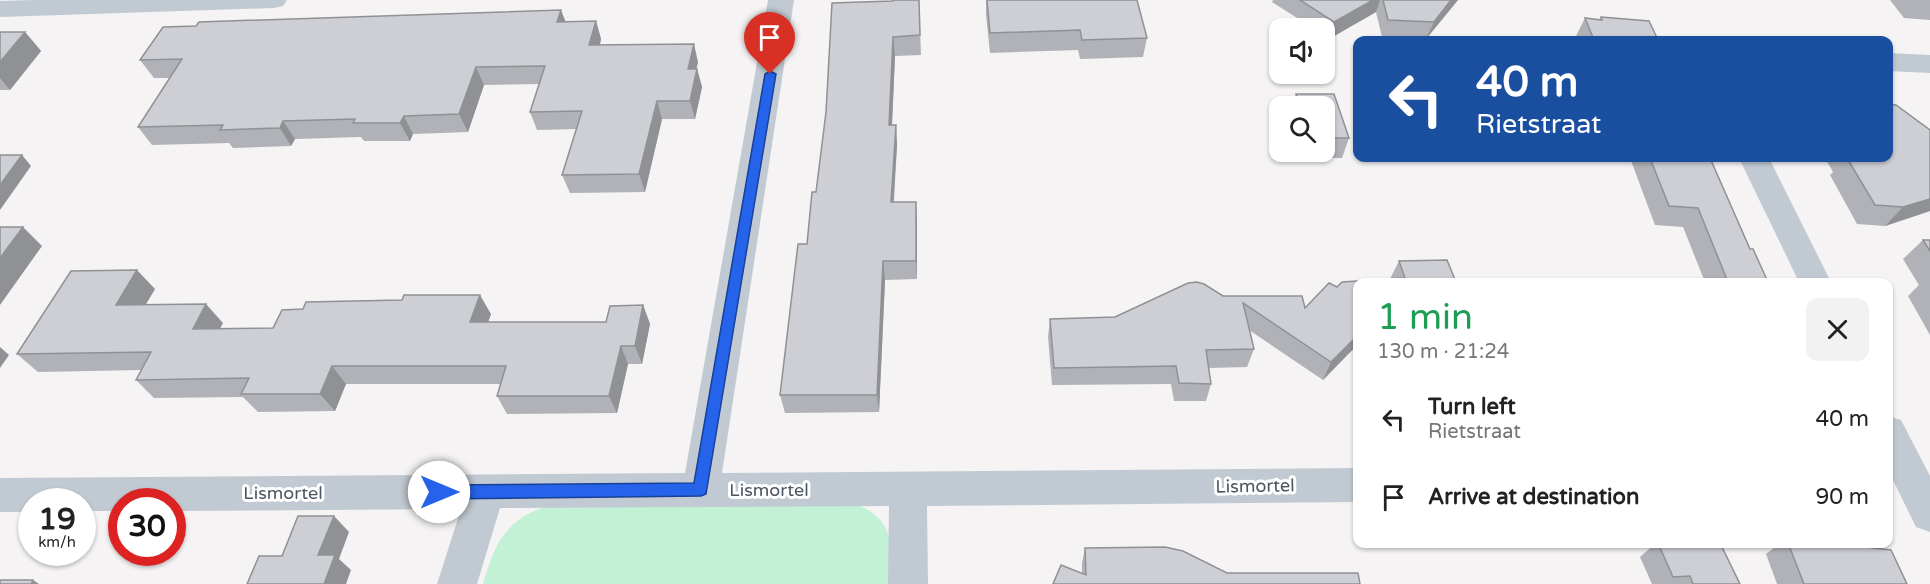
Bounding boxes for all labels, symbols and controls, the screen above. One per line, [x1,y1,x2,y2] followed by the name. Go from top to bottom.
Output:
[744,12,795,74] pin
[1269,18,1335,162] map controls
[1269,18,1335,84] button: sound
[753,21,786,54] icon: arrive
[1476,57,1578,108] text: 40 m
[1377,60,1455,138] icon: left
[1269,96,1335,162] button: search
[1476,108,1601,141] text: Rietstraat
[1377,296,1473,339] text: 1 min
[1806,298,1869,361] button: close
[1377,340,1509,364] text: 130 m · 21:24
[1428,394,1516,420] text: Turn left
[1377,403,1410,436] icon: left
[1815,406,1869,432] text: 40 m
[1428,420,1521,444] text: Rietstraat
[407,460,471,524] position arrow
[1215,474,1295,498] street label: Lismortel
[729,479,809,501] street label: Lismortel
[1377,481,1410,514] icon: arrive
[243,482,323,504] street label: Lismortel
[1428,484,1639,510] text: Arrive at destination
[1815,484,1869,510] text: 90 m
[108,488,186,566] speed limit sign: 30
[38,501,76,538] text: 19
[38,533,76,551] text: km/h

